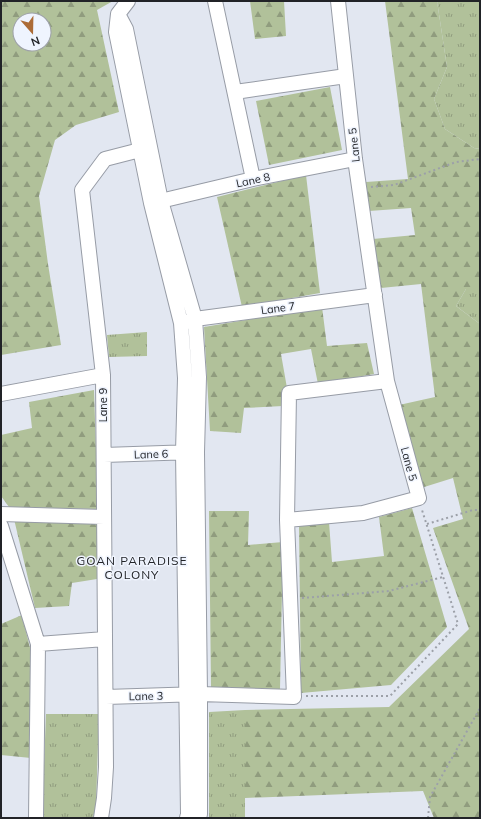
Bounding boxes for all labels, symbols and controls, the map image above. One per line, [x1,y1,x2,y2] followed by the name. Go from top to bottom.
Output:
[12,12,52,52] north arrow
[29,33,42,49] text: N
[345,127,363,163] street label: Lane 5
[235,169,272,190] street label: Lane 8
[260,299,296,317] street label: Lane 7
[96,388,110,422] street label: Lane 9
[134,446,169,462] street label: Lane 6
[398,446,420,483] street label: Lane 5
[76,553,188,582] district label: GOAN PARADISE COLONY
[129,689,163,703] street label: Lane 3

